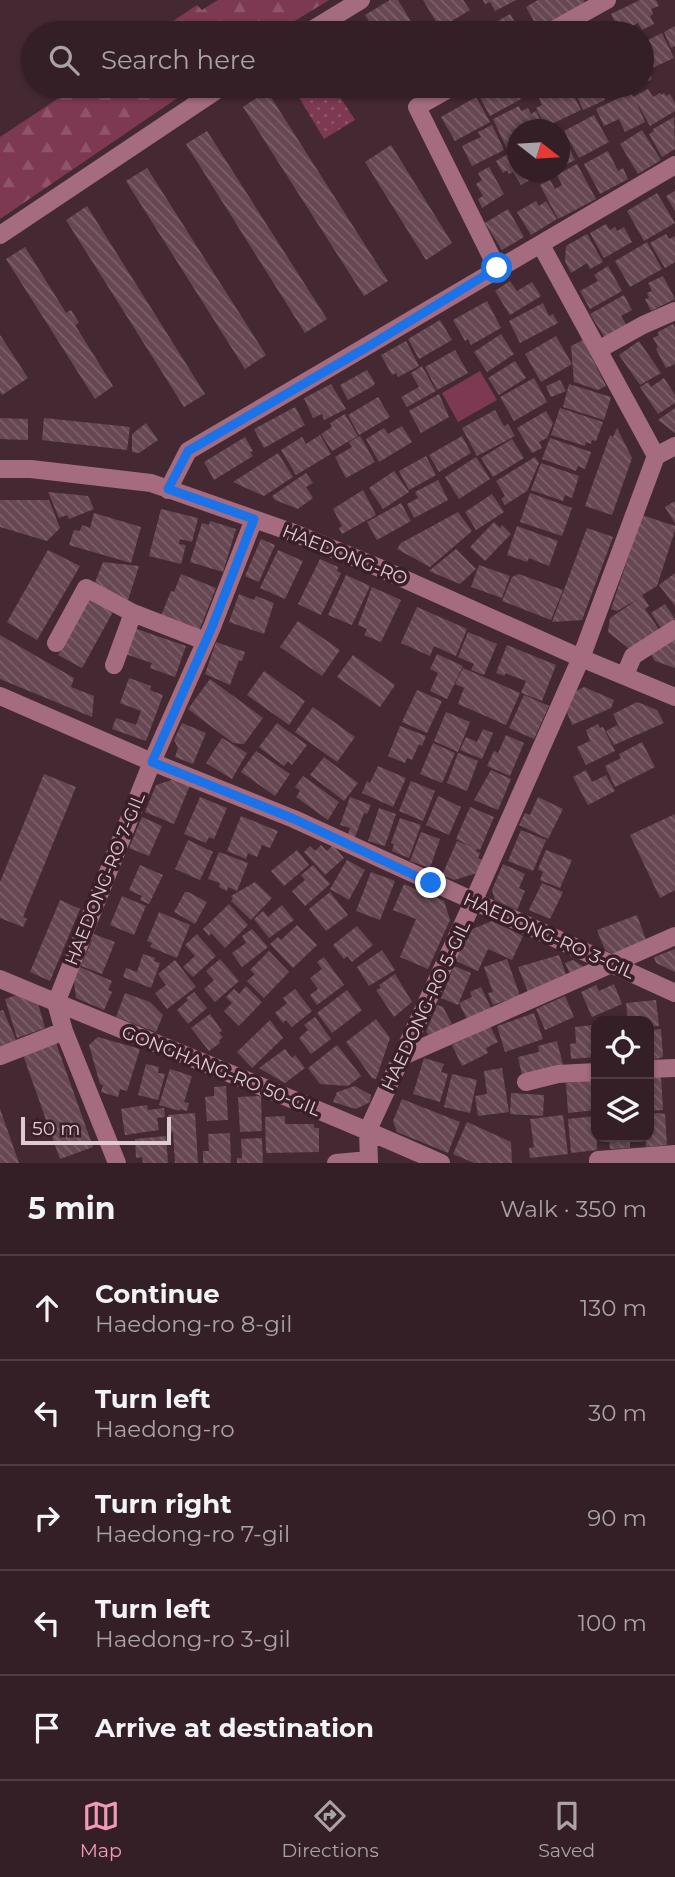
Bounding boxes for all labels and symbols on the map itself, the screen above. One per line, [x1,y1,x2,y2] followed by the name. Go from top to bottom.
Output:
[507,119,570,182] north arrow
[481,252,512,283] route start
[279,520,411,590] street label: HAEDONG-RO
[60,789,150,969] street label: HAEDONG-RO 7-GIL
[415,867,446,898] route end
[460,888,638,984] street label: HAEDONG-RO 3-GIL
[377,917,475,1094] street label: HAEDONG-RO 5-GIL
[118,1021,324,1121] street label: GONGHANG-RO 50-GIL
[21,1114,172,1146] scale bar

